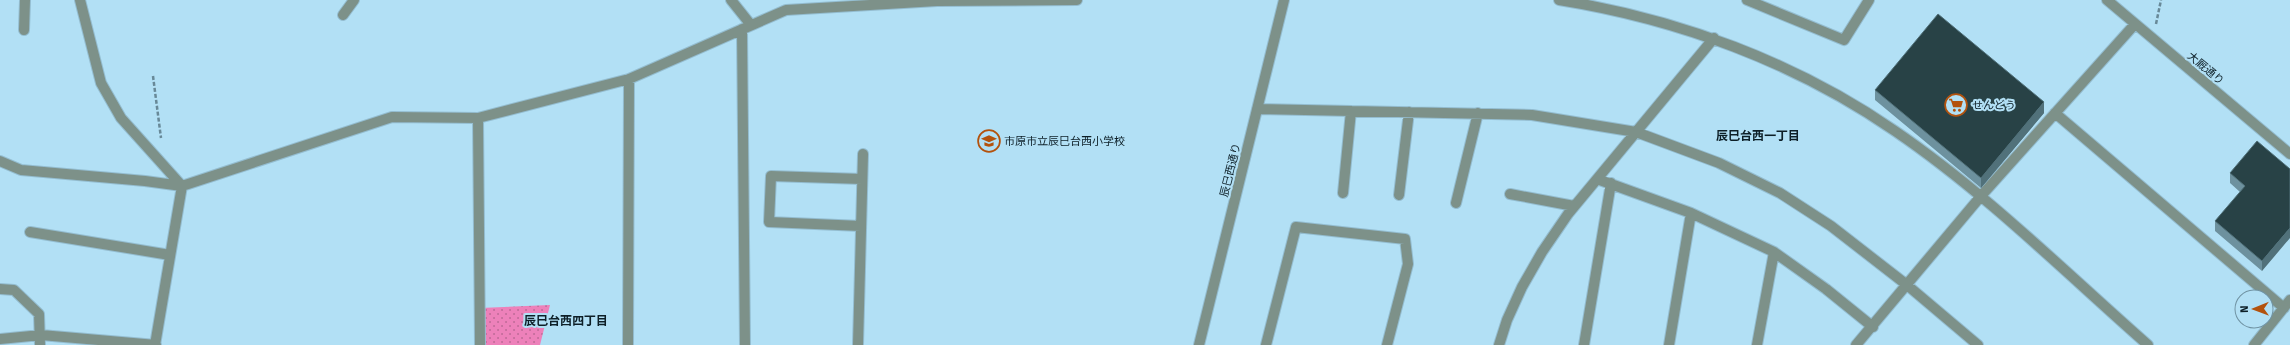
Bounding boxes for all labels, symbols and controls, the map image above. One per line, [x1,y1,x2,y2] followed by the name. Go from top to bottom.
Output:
[2185,49,2227,88] street label: 大厩通り
[1943,92,1969,118] supermarket icon: せんどう
[1972,99,2016,112] place label: せんどう
[976,128,1002,154] school or university icon: 市原市立辰巳台西小学校
[1716,129,1800,143] district label: 辰巳台西一丁目
[1004,135,1125,148] place label: 市原市立辰巳台西小学校
[1218,142,1243,198] street label: 辰巳西通り
[2234,289,2274,329] north arrow
[2238,305,2251,313] text: N
[524,314,608,328] district label: 辰巳台西四丁目

